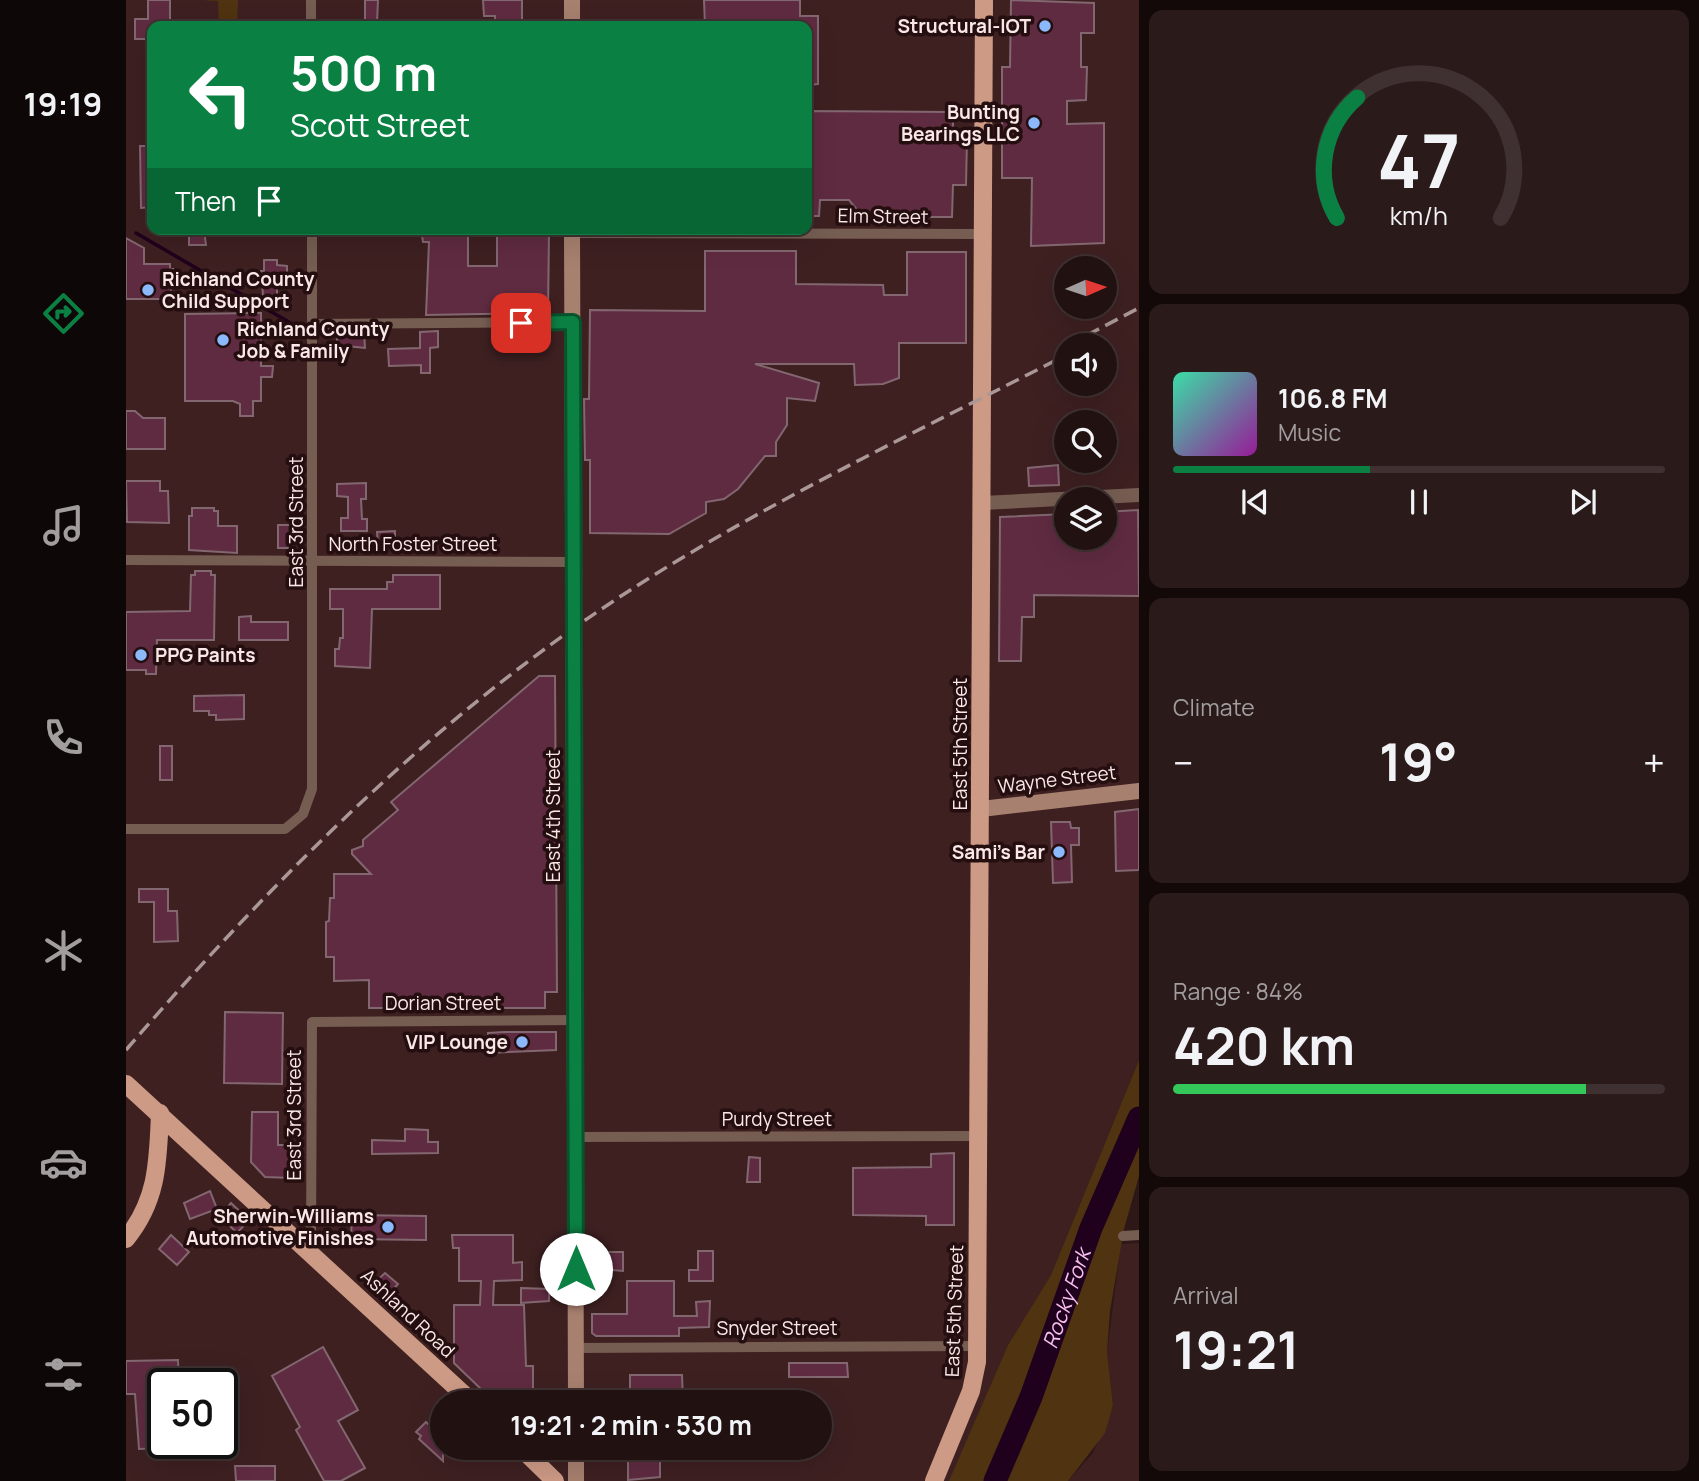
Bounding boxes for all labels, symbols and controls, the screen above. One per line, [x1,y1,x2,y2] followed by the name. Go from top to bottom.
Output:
[897,13,1031,39] place label: Structural-IOT
[1037,18,1053,34] marker: Structural-IOT
[290,39,437,106] text: 500 m
[175,49,266,140] icon: left
[24,82,102,126] text: 19:19
[901,99,1020,147] place label: Bunting Bearings LLC
[290,103,470,147] text: Scott Street
[1377,110,1461,210] text: 47
[1026,115,1042,131] marker: Bunting Bearings LLC
[250,182,288,220] icon: arrive
[175,183,236,219] text: Then
[1390,198,1448,233] text: km/h
[837,202,929,230] street label: Elm Street
[1054,256,1116,318] north arrow
[1054,256,1117,550] map controls
[162,266,315,314] place label: Richland County Child Support
[140,282,156,298] marker: Richland County Child Support
[39,289,88,338] icon: directions
[491,293,551,353] pin
[502,304,540,342] icon: arrive
[237,316,390,364] place label: Richland County Job & Family
[215,332,231,348] marker: Richland County Job & Family
[1054,333,1117,396] button: sound
[1278,380,1388,416] text: 106.8 FM
[1054,410,1117,473] button: search
[1278,416,1341,448] text: Music
[283,457,309,587] street label: East 3rd Street
[1236,483,1274,521] icon: previous
[1400,483,1438,521] icon: pause
[1564,483,1602,521] icon: next
[1054,487,1117,550] button: layers
[39,501,88,550] icon: music
[329,531,497,557] street label: North Foster Street
[155,642,256,668] place label: PPG Paints
[133,647,149,663] marker: PPG Paints
[947,678,973,810] street label: East 5th Street
[1173,691,1255,723] text: Climate
[39,713,88,762] icon: phone
[1379,726,1458,797] text: 19°
[1173,736,1194,788] text: −
[1643,736,1665,788] text: +
[540,750,566,882] street label: East 4th Street
[996,759,1118,799] street label: Wayne Street
[952,839,1045,865] place label: Sami's Bar
[1051,844,1067,860] marker: Sami's Bar
[39,926,88,975] icon: climate
[1173,975,1303,1007] text: Range · 84%
[385,990,501,1016] street label: Dorian Street
[1173,1010,1355,1081] text: 420 km
[406,1029,508,1055] place label: VIP Lounge
[514,1034,530,1050] marker: VIP Lounge
[281,1050,307,1180] street label: East 3rd Street
[722,1106,832,1132] street label: Purdy Street
[39,1138,88,1187] icon: car
[186,1203,374,1251] place label: Sherwin-Williams Automotive Finishes
[380,1219,396,1235] marker: Sherwin-Williams Automotive Finishes
[539,1232,613,1306] position arrow
[1035,1242,1097,1352] water label: Rocky Fork
[939,1244,969,1378] street label: East 5th Street
[355,1263,461,1363] street label: Ashland Road
[1173,1279,1239,1311] text: Arrival
[1173,1314,1300,1385] text: 19:21
[716,1315,838,1341] street label: Snyder Street
[39,1350,88,1399] icon: filters
[147,1368,238,1459] speed limit sign: 50
[510,1407,752,1443] text: 19:21 · 2 min · 530 m

